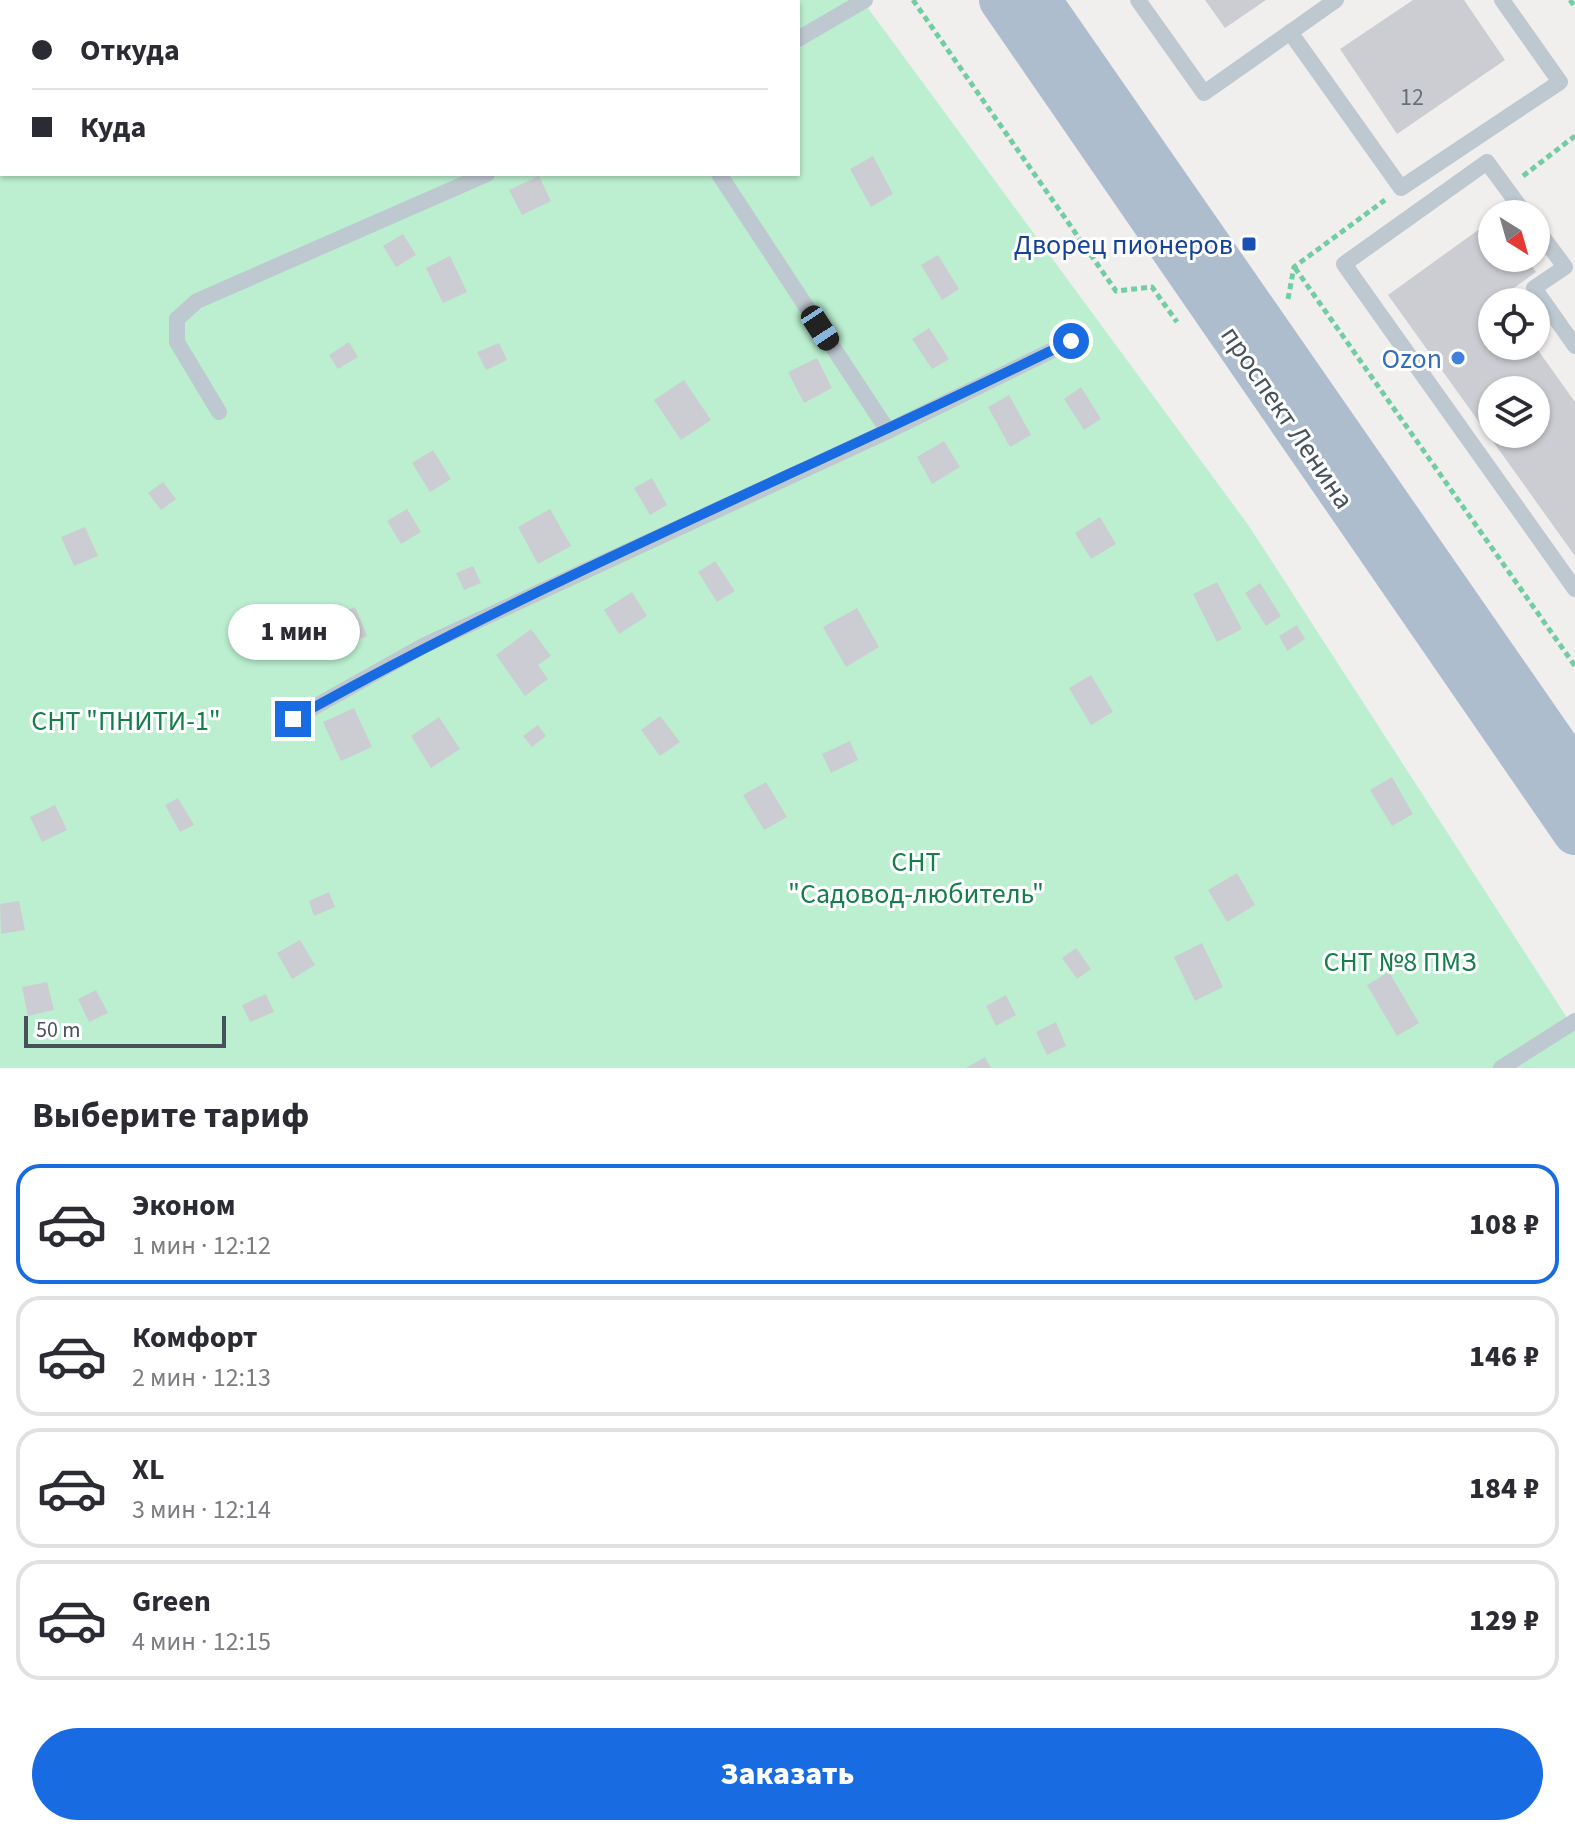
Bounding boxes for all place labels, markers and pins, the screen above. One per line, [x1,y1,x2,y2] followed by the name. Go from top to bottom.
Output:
[1014,225,1233,265] place label: Дворец пионеров
[1240,235,1258,253] marker: Дворец пионеров
[1382,339,1442,379] place label: Ozon
[1449,349,1467,367] marker: Ozon

